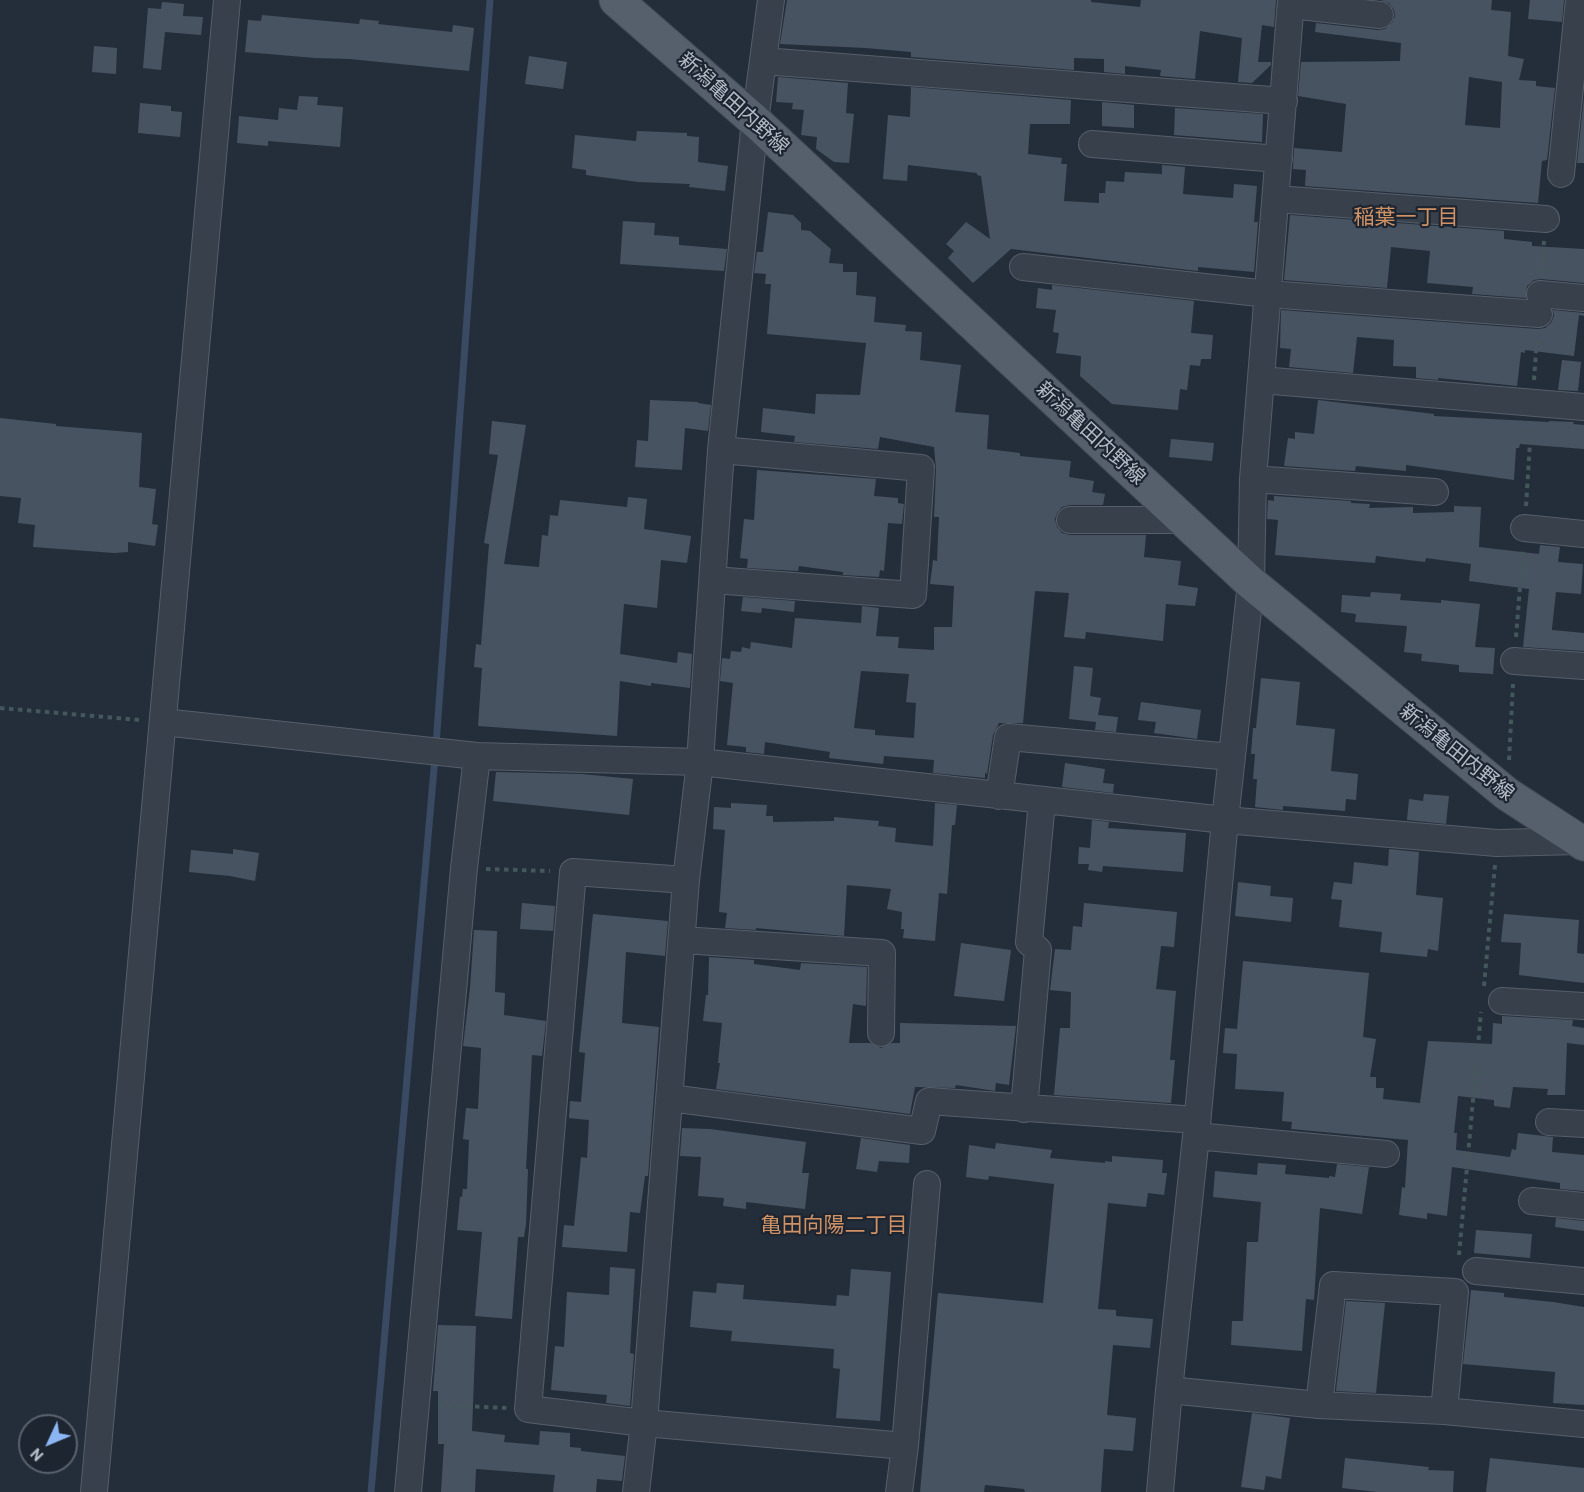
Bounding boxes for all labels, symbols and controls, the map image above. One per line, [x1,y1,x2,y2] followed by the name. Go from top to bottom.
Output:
[674,47,794,159] street label: 新潟亀田内野線
[1354,204,1458,230] district label: 稲葉一丁目
[1032,376,1150,490] street label: 新潟亀田内野線
[1395,699,1519,805] street label: 新潟亀田内野線
[761,1212,907,1238] district label: 亀田向陽二丁目
[18,1414,78,1474] north arrow
[26,1445,47,1466] text: N

